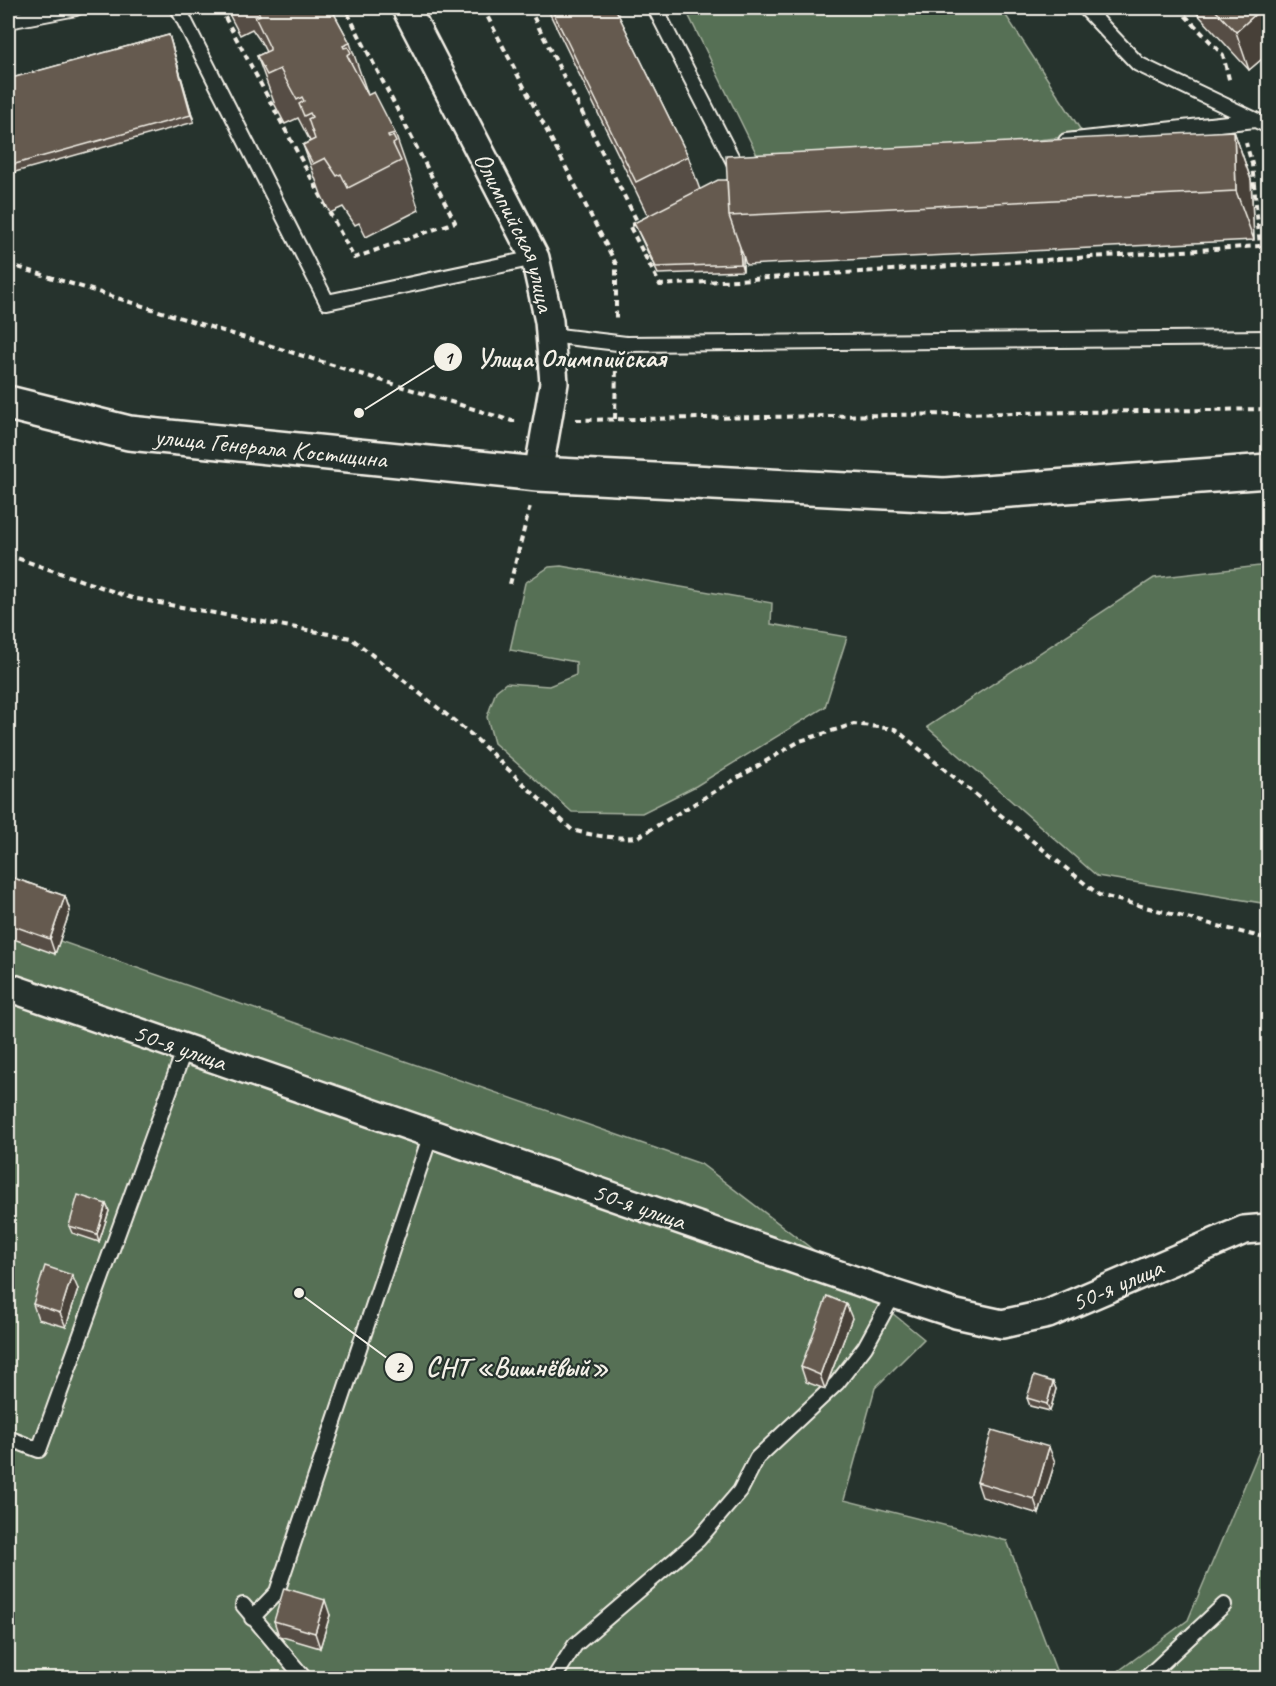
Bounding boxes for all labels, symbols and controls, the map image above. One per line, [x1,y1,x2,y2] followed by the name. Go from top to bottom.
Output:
[466,147,563,316] street label: Олимпийская улица
[433,335,679,380] callout: Улица Олимпийская
[476,341,668,375] text: Улица Олимпийская
[444,347,454,369] text: 1
[151,419,390,476] street label: улица Генерала Костицина
[129,1016,232,1079] street label: 50-я улица
[588,1175,691,1238] street label: 50-я улица
[1066,1250,1169,1319] street label: 50-я улица
[384,1344,621,1389] callout: СНТ «Вишнёвый»
[426,1350,608,1384] text: СНТ «Вишнёвый»
[395,1356,405,1378] text: 2

